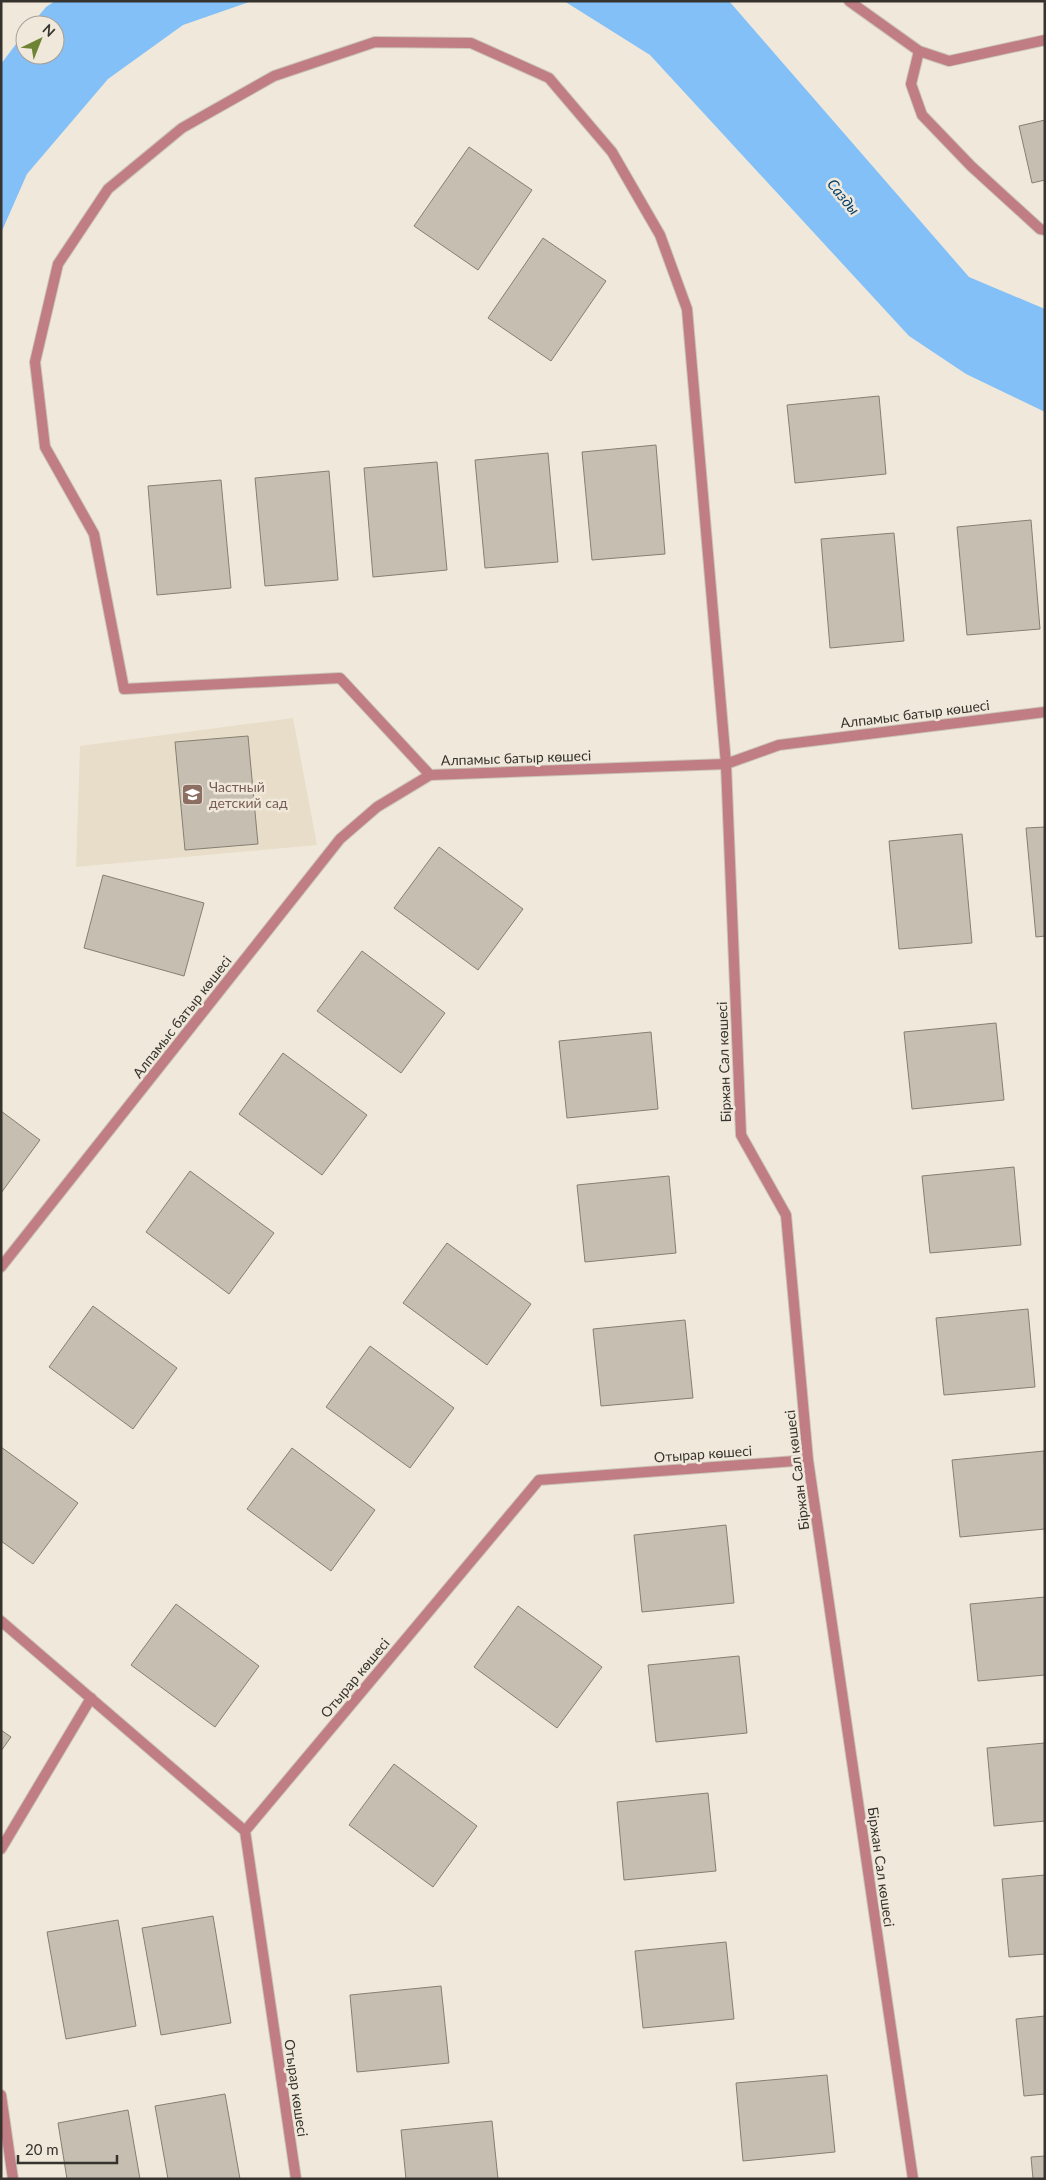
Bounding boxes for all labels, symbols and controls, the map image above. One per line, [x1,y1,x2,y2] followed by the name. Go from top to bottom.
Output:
[15,15,65,65] north arrow
[39,20,59,40] text: N
[824,175,864,218] water label: Сазды
[839,696,991,731] street label: Алпамыс батыр көшесі
[441,746,591,769] street label: Алпамыс батыр көшесі
[209,778,288,811] place label: Частный детский сад
[181,783,205,807] school or university icon: Частный детский сад
[129,952,235,1081] street label: Алпамыс батыр көшесі
[713,1001,734,1123] street label: Біржан Сал көшесі
[781,1409,812,1531] street label: Біржан Сал көшесі
[653,1442,753,1465] street label: Отырар көшесі
[316,1634,393,1721] street label: Отырар көшесі
[865,1806,898,1928] street label: Біржан Сал көшесі
[281,2038,312,2138] street label: Отырар көшесі
[18,2132,116,2164] scale bar
[25,2140,59,2158] text: 20 m

